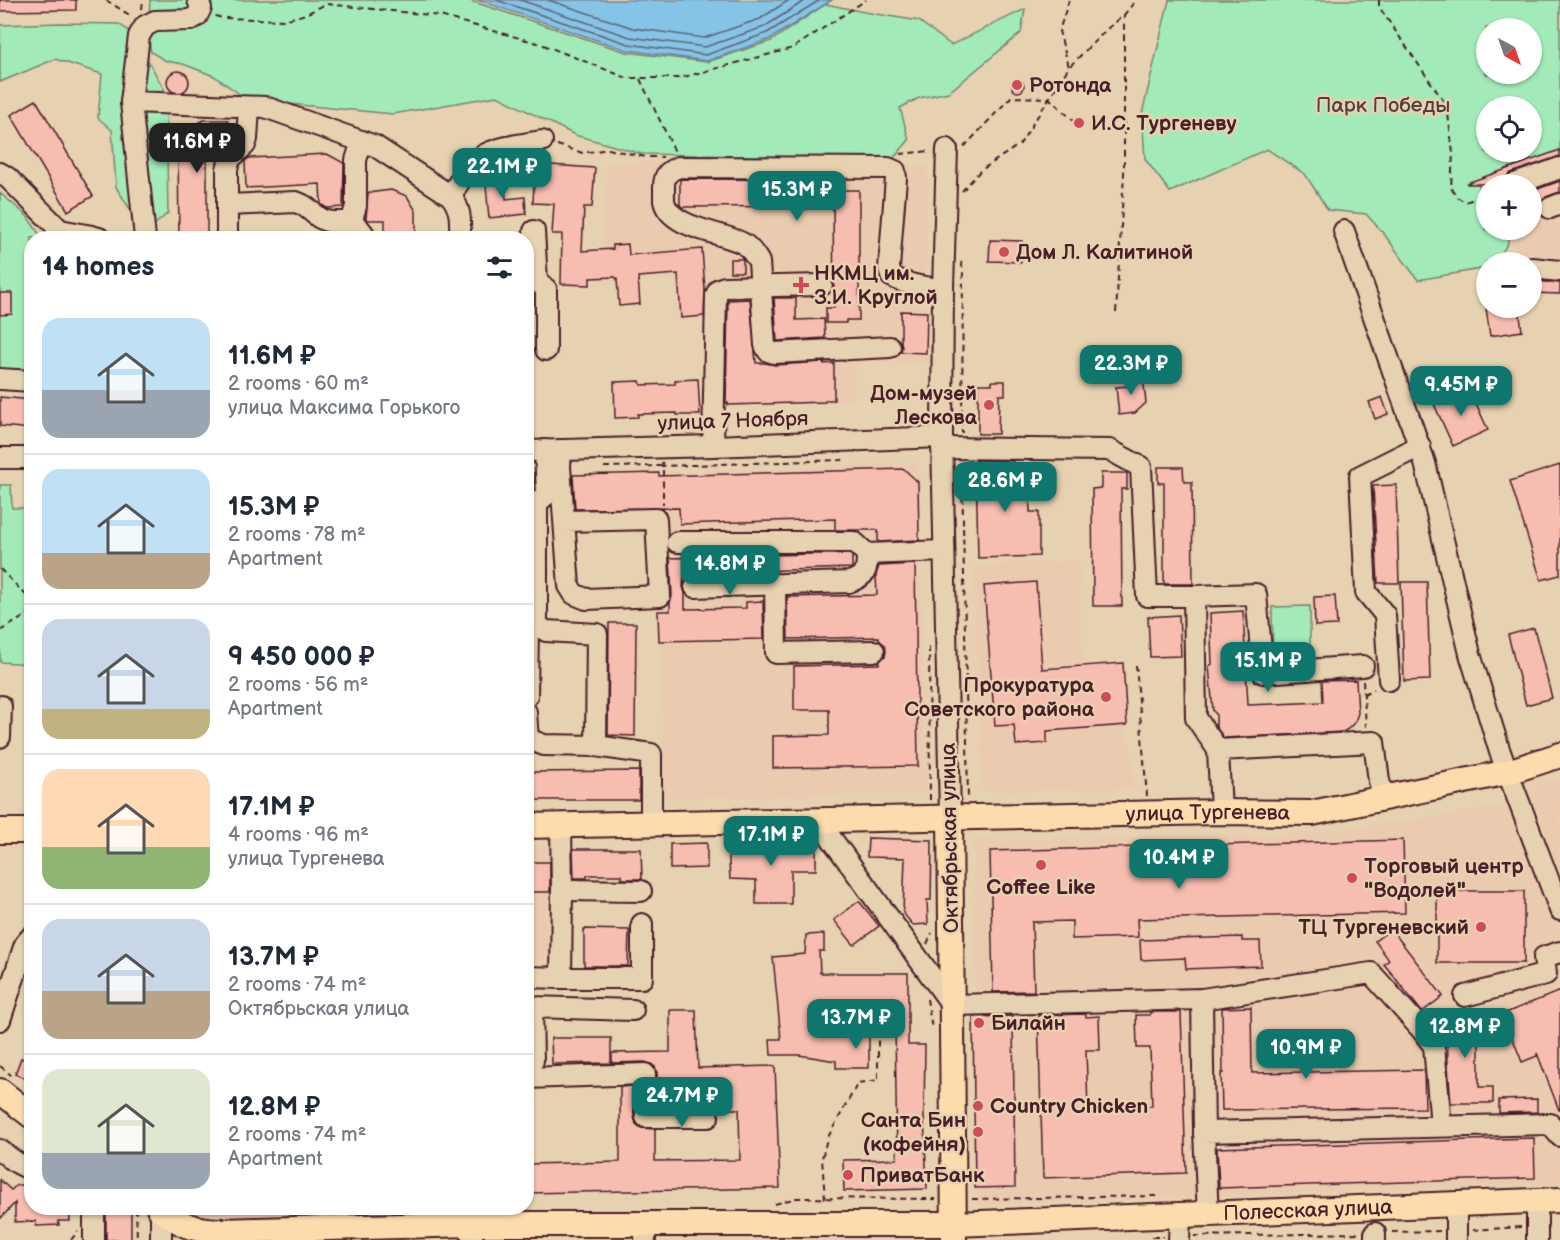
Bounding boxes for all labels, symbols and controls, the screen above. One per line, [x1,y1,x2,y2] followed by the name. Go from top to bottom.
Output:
[1476,18,1542,84] north arrow
[1476,18,1542,318] map controls
[1029,73,1112,98] place label: Ротонда
[1010,78,1024,92] marker: Ротонда
[1316,93,1450,118] park label: Парк Победы
[1476,96,1542,162] button: locate
[1091,111,1237,136] place label: И.С. Тургеневу
[1072,116,1086,130] marker: И.С. Тургеневу
[142,123,252,174] pin: 11.6M ₽
[163,130,231,154] text: 11.6M ₽
[447,148,557,199] pin: 22.1M ₽
[466,155,538,179] text: 22.1M ₽
[742,171,852,222] pin: 15.3M ₽
[1476,174,1542,240] button: +
[762,178,832,202] text: 15.3M ₽
[1016,240,1193,265] place label: Дом Л. Калитиной
[997,245,1011,259] marker: Дом Л. Калитиной
[483,251,516,284] icon: filters
[42,252,154,283] text: 14 homes
[1476,252,1542,318] button: −
[814,261,938,310] place label: НКМЦ им. З.И. Круглой
[792,276,810,294] marker: НКМЦ им. З.И. Круглой
[228,341,316,372] text: 11.6M ₽
[90,342,162,414] icon: home
[1076,345,1186,396] pin: 22.3M ₽
[1094,352,1168,376] text: 22.3M ₽
[1406,366,1516,417] pin: 9.45M ₽
[228,372,369,396] text: 2 rooms · 60 m²
[1424,373,1498,397] text: 9.45M ₽
[870,381,978,430] place label: Дом-музей Лескова
[228,396,460,420] text: улица Максима Горького
[982,398,996,412] marker: Дом-музей Лескова
[657,406,809,436] street label: улица 7 Ноября
[950,462,1060,513] pin: 28.6M ₽
[968,469,1042,493] text: 28.6M ₽
[228,492,319,523] text: 15.3M ₽
[90,493,162,565] icon: home
[228,523,366,547] text: 2 rooms · 78 m²
[675,545,785,596] pin: 14.8M ₽
[228,547,323,571] text: Apartment
[695,552,765,576] text: 14.8M ₽
[228,642,375,673] text: 9 450 000 ₽
[1213,642,1323,693] pin: 15.1M ₽
[90,643,162,715] icon: home
[1234,649,1302,673] text: 15.1M ₽
[228,673,368,697] text: 2 rooms · 56 m²
[904,673,1095,722] place label: Прокуратура Советского района
[1099,690,1113,704] marker: Прокуратура Советского района
[228,697,323,721] text: Apartment
[936,742,964,933] street label: Октябрьская улица
[228,792,315,823] text: 17.1M ₽
[90,793,162,865] icon: home
[1125,799,1291,826] street label: улица Тургенева
[716,816,826,867] pin: 17.1M ₽
[228,823,369,847] text: 4 rooms · 96 m²
[738,823,804,847] text: 17.1M ₽
[1124,839,1234,890] pin: 10.4M ₽
[1143,846,1215,870] text: 10.4M ₽
[228,847,385,871] text: улица Тургенева
[1364,854,1524,903] place label: Торговый центр "Водолей"
[1034,858,1048,872] marker: Coffee Like
[1345,871,1359,885] marker: Торговый центр "Водолей"
[986,875,1096,900] place label: Coffee Like
[1298,915,1469,940] place label: ТЦ Тургеневский
[1474,920,1488,934] marker: ТЦ Тургеневский
[228,942,319,973] text: 13.7M ₽
[90,943,162,1015] icon: home
[228,973,366,997] text: 2 rooms · 74 m²
[228,997,409,1021] text: Октябрьская улица
[801,999,911,1050] pin: 13.7M ₽
[821,1006,891,1030] text: 13.7M ₽
[1410,1008,1520,1059] pin: 12.8M ₽
[991,1011,1066,1036] place label: Билайн
[1429,1015,1501,1039] text: 12.8M ₽
[972,1016,986,1030] marker: Билайн
[1251,1029,1361,1080] pin: 10.9M ₽
[1270,1036,1342,1060] text: 10.9M ₽
[627,1077,737,1128] pin: 24.7M ₽
[646,1084,718,1108] text: 24.7M ₽
[228,1092,320,1123] text: 12.8M ₽
[90,1093,162,1165] icon: home
[990,1094,1148,1119] place label: Country Chicken
[971,1099,985,1113] marker: Country Chicken
[861,1108,966,1157] place label: Санта Бин (кофейня)
[228,1123,366,1147] text: 2 rooms · 74 m²
[971,1125,985,1139] marker: Санта Бин (кофейня)
[228,1147,323,1171] text: Apartment
[860,1163,985,1188] place label: ПриватБанк
[841,1168,855,1182] marker: ПриватБанк
[1223,1194,1394,1226] street label: Полесская улица

